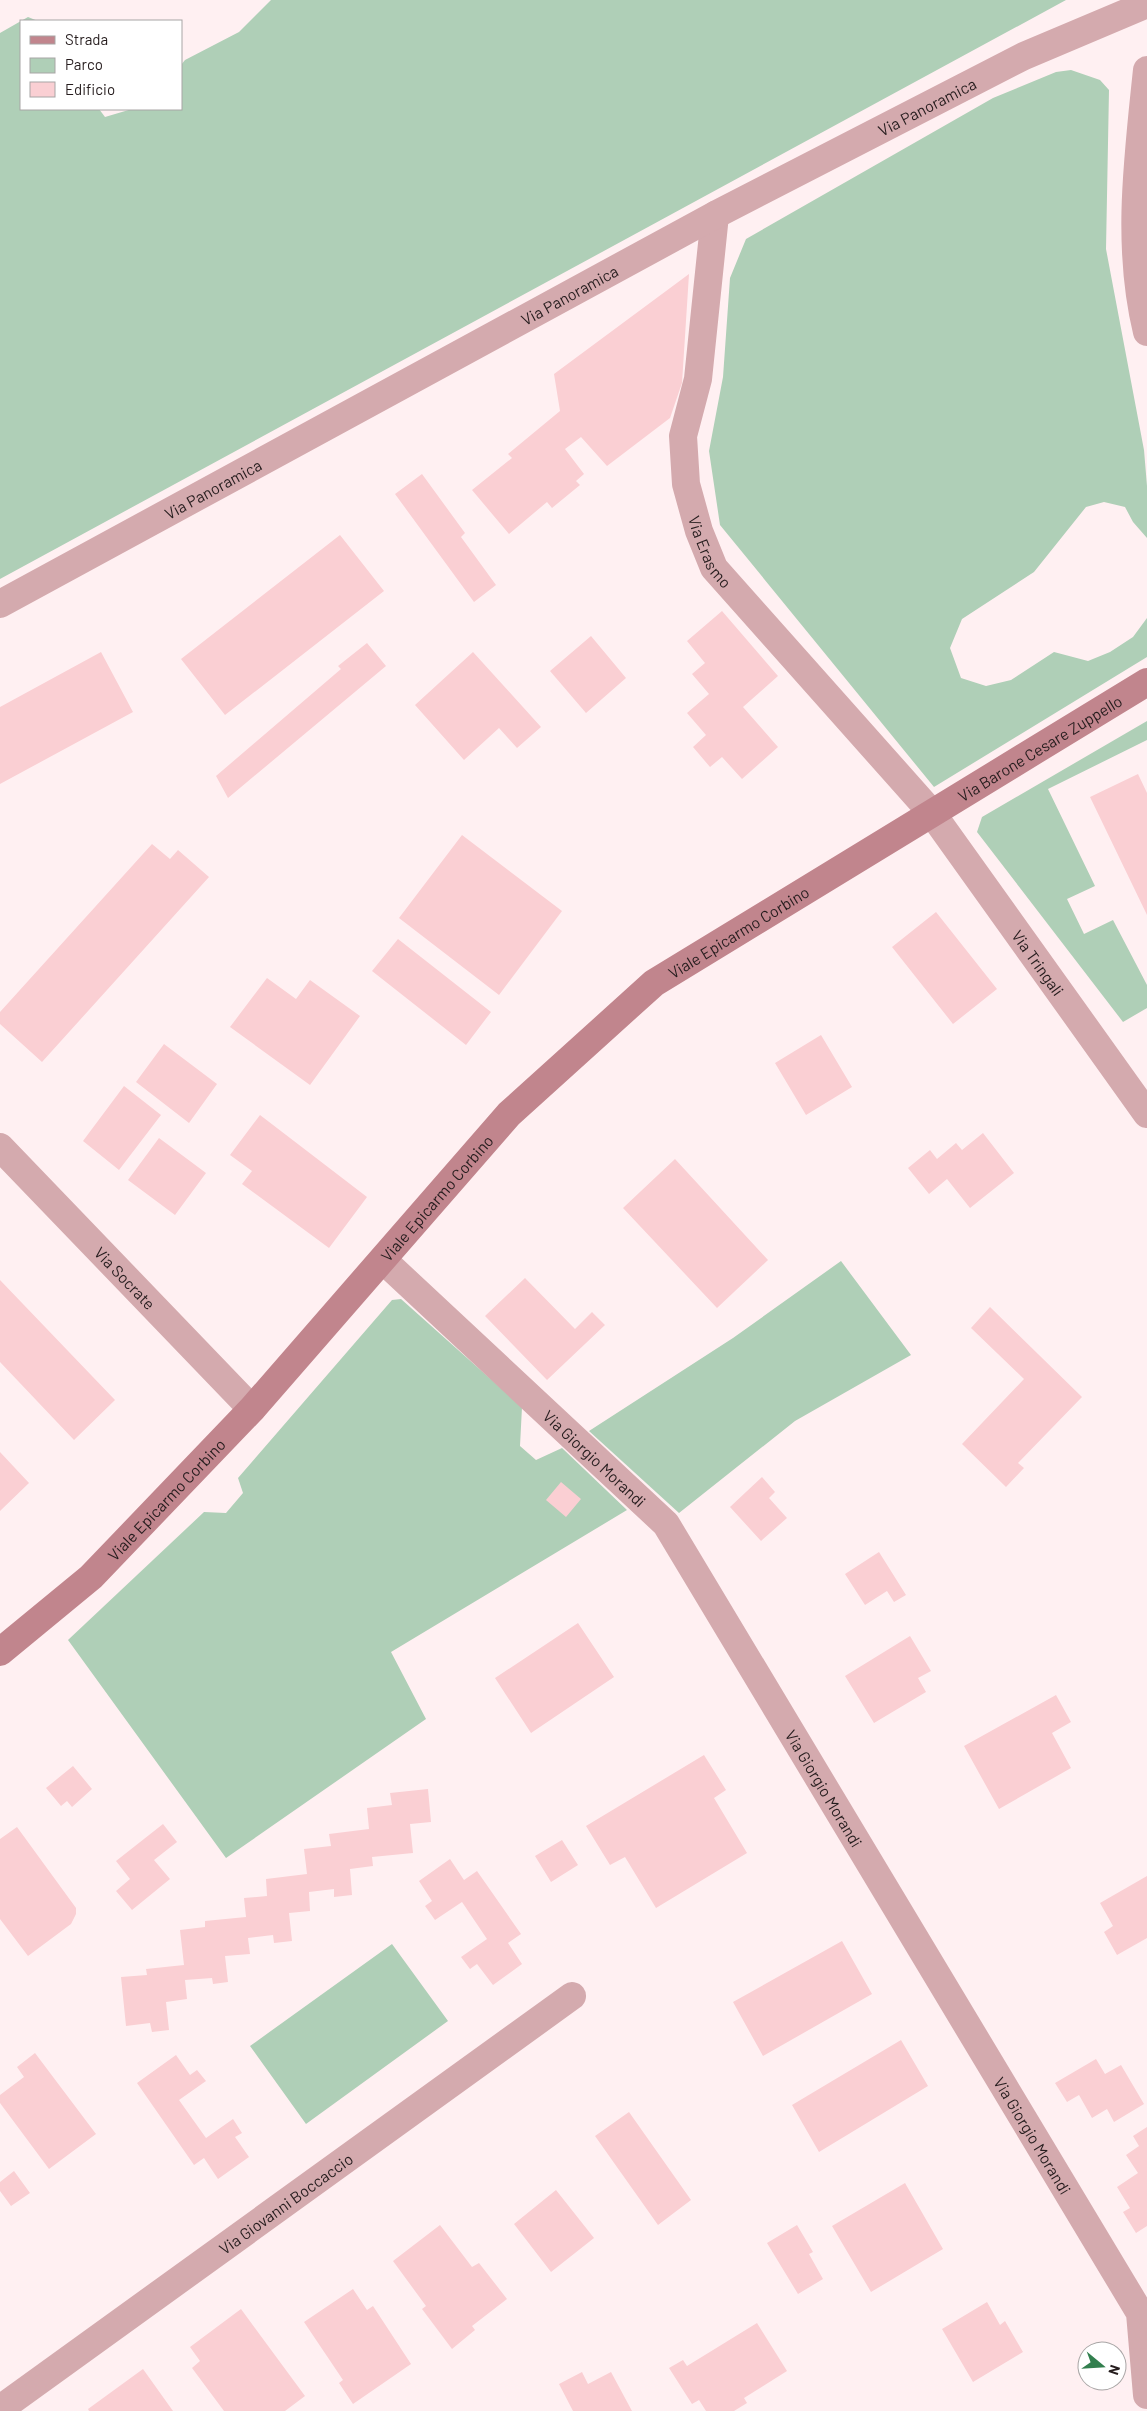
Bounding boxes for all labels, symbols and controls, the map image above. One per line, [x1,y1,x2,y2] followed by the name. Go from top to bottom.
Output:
[20,20,182,110] legend
[65,30,108,48] text: Strada
[65,55,103,73] text: Parco
[874,73,979,139] street label: Via Panoramica
[65,80,115,98] text: Edificio
[517,260,621,328] street label: Via Panoramica
[161,454,264,522] street label: Via Panoramica
[686,513,736,591] street label: Via Erasmo
[954,690,1125,805] street label: Via Barone Cesare Zuppello
[664,881,812,982] street label: Viale Epicarmo Corbino
[1009,926,1068,999] street label: Via Tringali
[376,1130,496,1265] street label: Viale Epicarmo Corbino
[91,1242,160,1313] street label: Via Socrate
[540,1405,650,1510] street label: Via Giorgio Morandi
[103,1434,229,1564] street label: Viale Epicarmo Corbino
[782,1726,867,1850] street label: Via Giorgio Morandi
[991,2073,1076,2197] street label: Via Giorgio Morandi
[215,2148,356,2258] street label: Via Giovanni Boccaccio
[1077,2341,1127,2391] north arrow
[1105,2363,1124,2377] text: N

